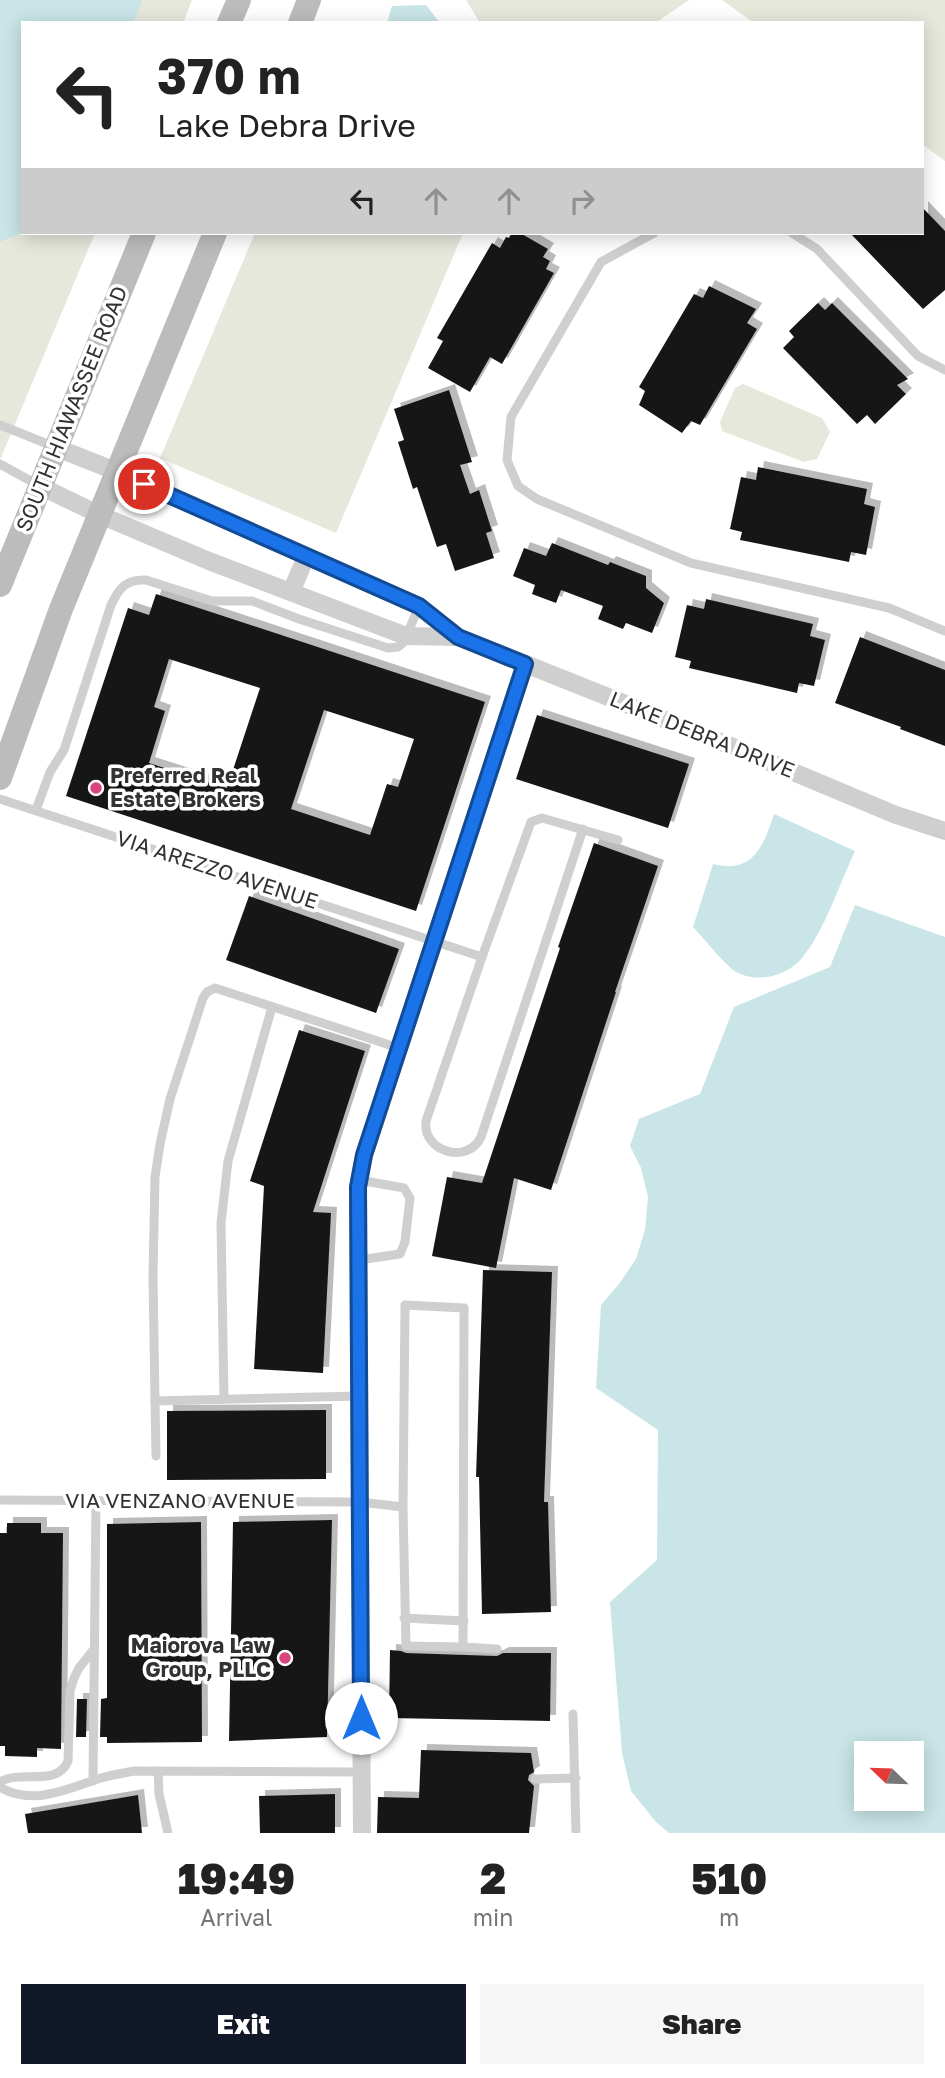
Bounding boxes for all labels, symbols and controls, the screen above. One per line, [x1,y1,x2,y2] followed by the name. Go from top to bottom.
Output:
[157,46,301,105] text: 370 m
[42,49,133,140] icon: left
[157,106,416,144] text: Lake Debra Drive
[344,182,382,220] icon: left
[417,182,455,220] icon: ahead
[490,182,528,220] icon: ahead
[563,182,601,220] icon: right
[10,282,132,535] street label: SOUTH HIAWASSEE ROAD
[114,454,174,514] pin
[125,465,163,503] icon: arrive
[606,685,799,783] street label: LAKE DEBRA DRIVE
[110,762,261,812] place label: Preferred Real Estate Brokers
[88,780,104,796] marker: Preferred Real Estate Brokers
[113,824,321,914] street label: VIA AREZZO AVENUE
[65,1487,295,1513] street label: VIA VENZANO AVENUE
[131,1632,272,1682] place label: Maiorova Law Group, PLLC
[277,1650,293,1666] marker: Maiorova Law Group, PLLC
[324,1681,398,1755] position arrow
[854,1741,924,1811] north arrow
[854,1741,924,1811] map controls
[178,1853,295,1903] text: 19:49
[480,1853,506,1903] text: 2
[691,1853,767,1903] text: 510
[200,1903,272,1931] text: Arrival
[473,1903,513,1931] text: min
[719,1903,739,1931] text: m
[21,1984,466,2064] button: Exit
[480,1984,924,2064] button: Share

